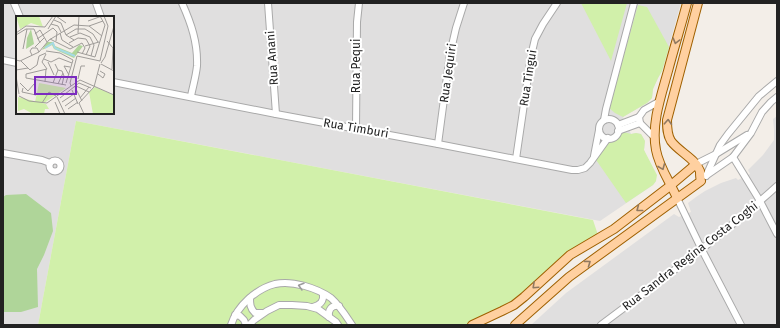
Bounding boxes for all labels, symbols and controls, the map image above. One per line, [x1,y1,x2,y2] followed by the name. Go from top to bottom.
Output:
[16,16,114,114] inset map
[263,30,281,86] street label: Rua Anani
[673,37,681,44] one-way arrow
[349,39,363,93] street label: Rua Pequi
[437,42,459,104] street label: Rua Jequiri
[517,49,539,107] street label: Rua Tingui
[322,115,390,141] street label: Rua Timburi
[663,119,672,125] one-way arrow
[657,162,665,170] one-way arrow
[619,199,761,313] street label: Rua Sandra Regina Costa Coghi
[637,205,644,212] one-way arrow
[583,261,590,268] one-way arrow
[298,282,304,290] one-way arrow
[533,282,540,289] one-way arrow

